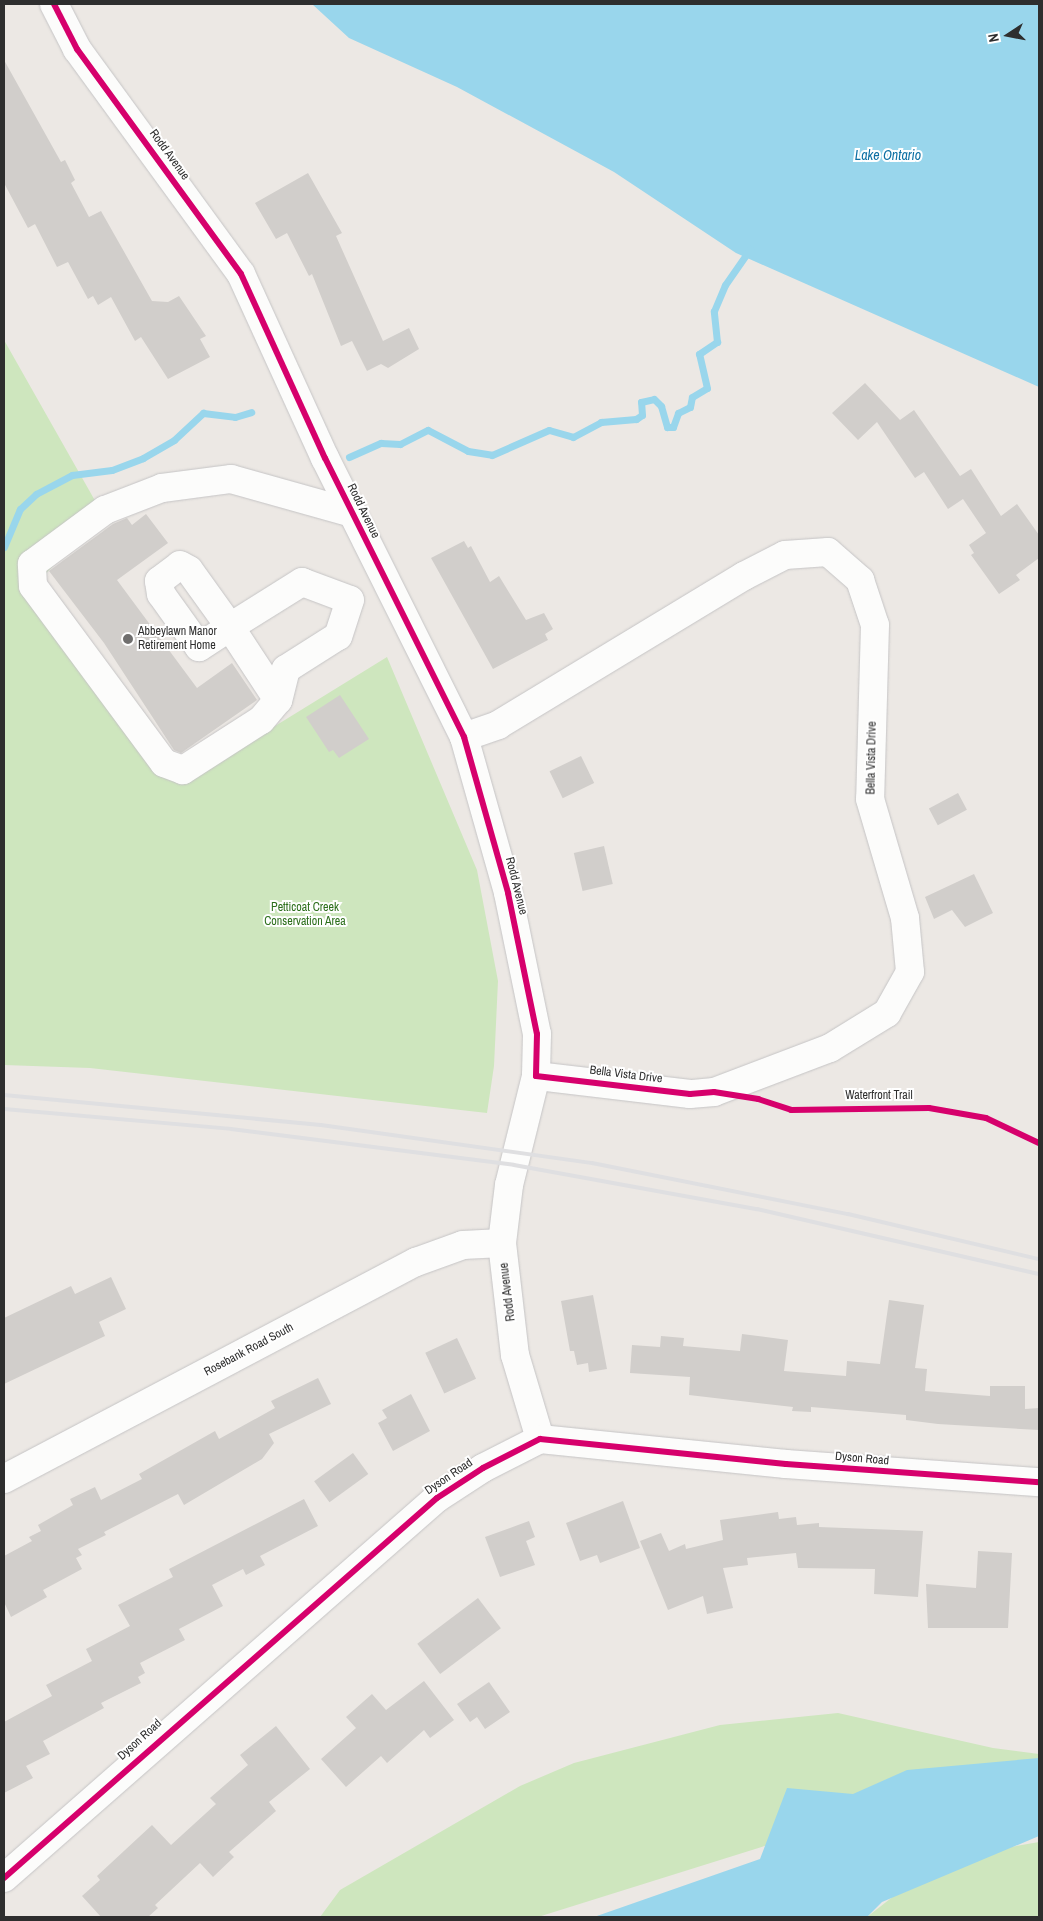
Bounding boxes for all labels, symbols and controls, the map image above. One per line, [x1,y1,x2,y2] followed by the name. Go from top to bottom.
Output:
[983,10,1033,60] north arrow
[984,32,1003,44] text: N
[146,127,192,183] street label: Rodd Avenue
[855,147,921,163] water label: Lake Ontario
[343,481,383,541] street label: Rodd Avenue
[138,625,217,653] place label: Abbeylawn Manor Retirement Home
[122,633,134,645] marker: Abbeylawn Manor Retirement Home
[864,721,880,795] street label: Bella Vista Drive
[502,855,530,917] street label: Rodd Avenue
[264,901,346,929] park label: Petticoat Creek Conservation Area
[589,1063,663,1087] street label: Bella Vista Drive
[845,1089,913,1103] street label: Waterfront Trail
[497,1262,519,1322] street label: Rodd Avenue
[202,1320,296,1380] street label: Rosebank Road South
[834,1449,890,1469] street label: Dyson Road
[423,1456,475,1498] street label: Dyson Road
[115,1717,165,1763] street label: Dyson Road

